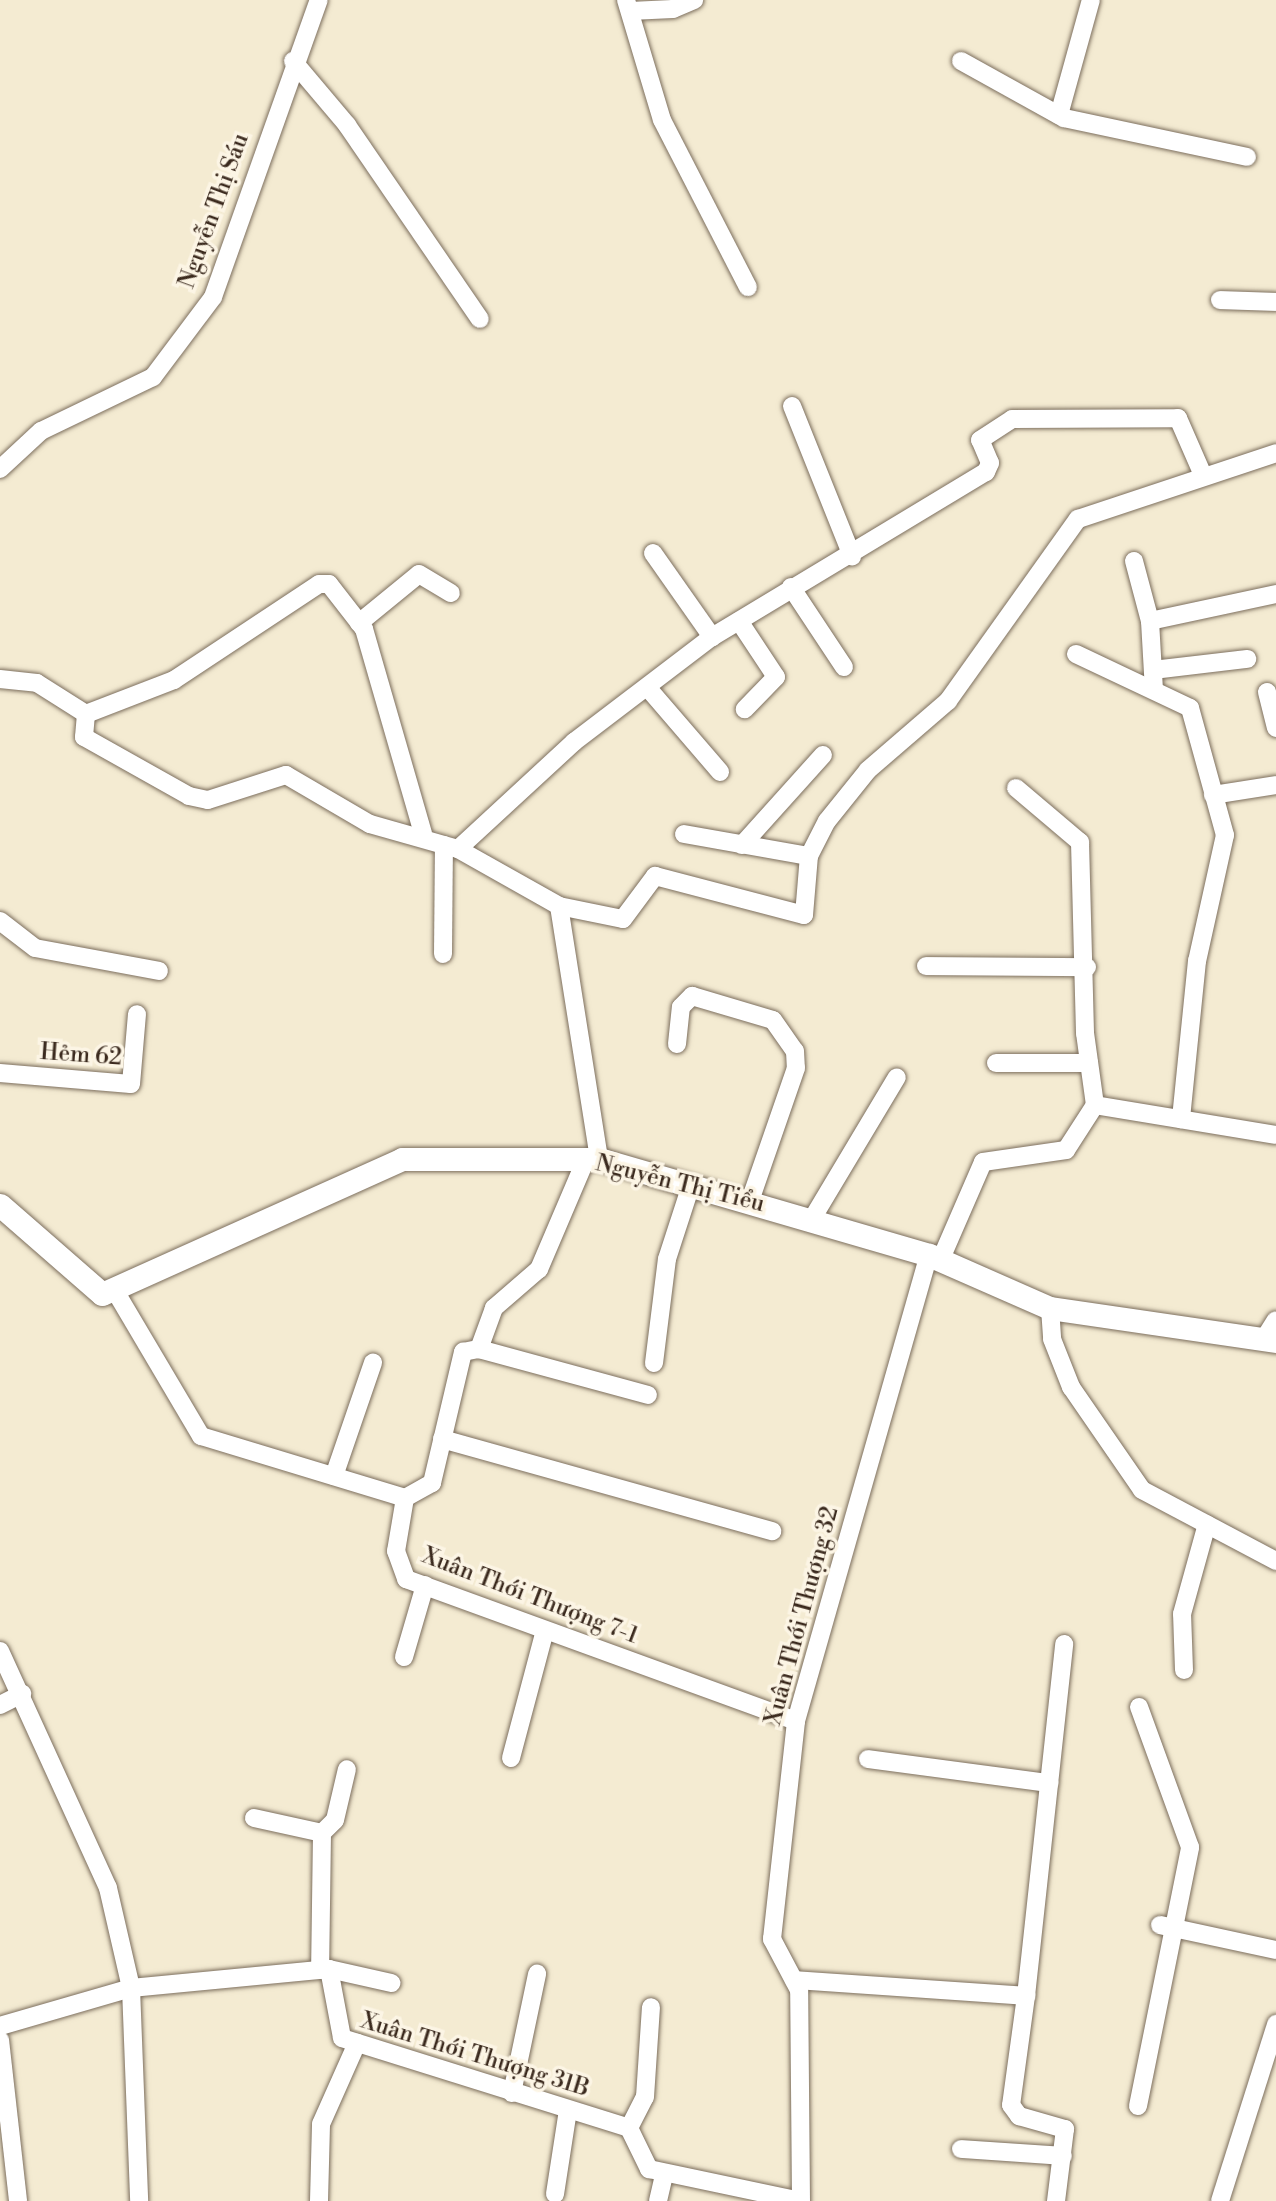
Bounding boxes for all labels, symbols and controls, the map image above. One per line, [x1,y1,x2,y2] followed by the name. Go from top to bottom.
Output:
[173,130,255,292] street label: Nguyễn Thị Sáu
[39,1038,123,1072] street label: Hẻm 62
[593,1150,767,1218] street label: Nguyễn Thị Tiểu
[760,1504,844,1728] street label: Xuân Thới Thượng 32
[418,1542,642,1650] street label: Xuân Thới Thượng 7-1
[357,2007,593,2103] street label: Xuân Thới Thượng 31B

